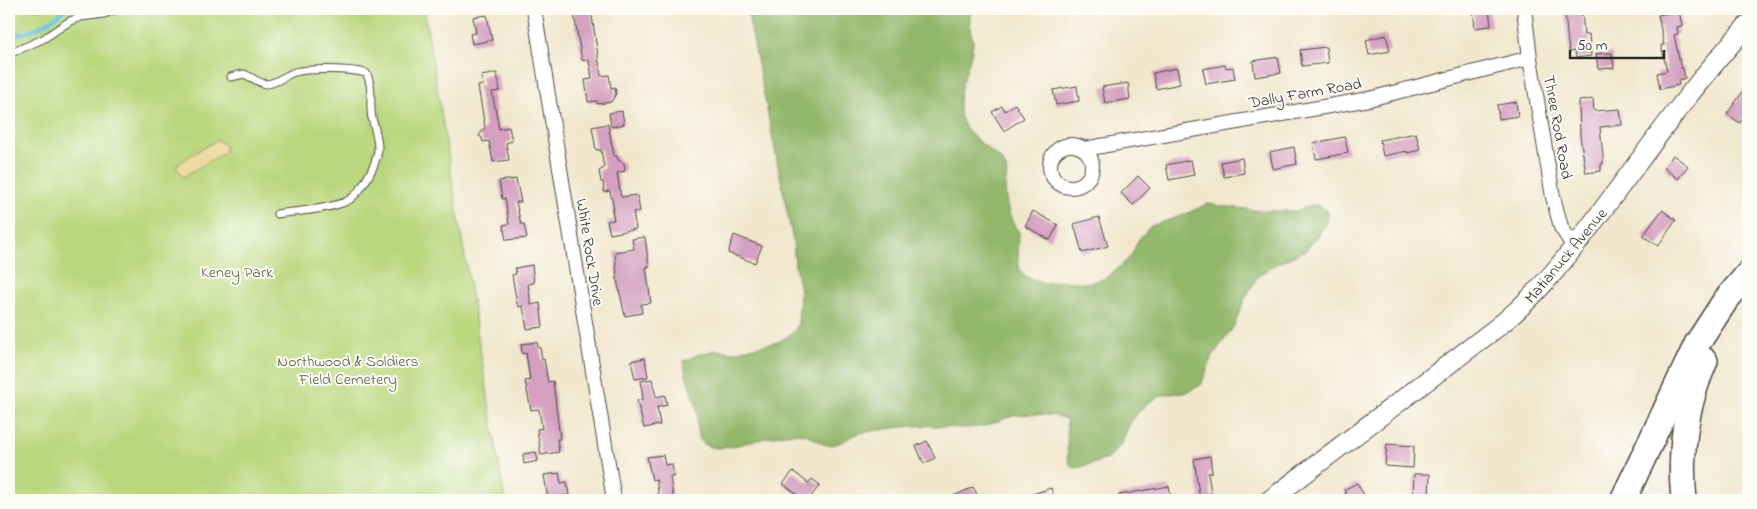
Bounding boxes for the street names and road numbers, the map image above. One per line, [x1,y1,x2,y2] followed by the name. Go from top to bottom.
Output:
[1246,72,1363,116] street label: Dally Farm Road
[1536,74,1578,181] street label: Three Rod Road
[569,197,609,308] street label: White Rock Drive
[1519,203,1614,309] street label: Matianuck Avenue

